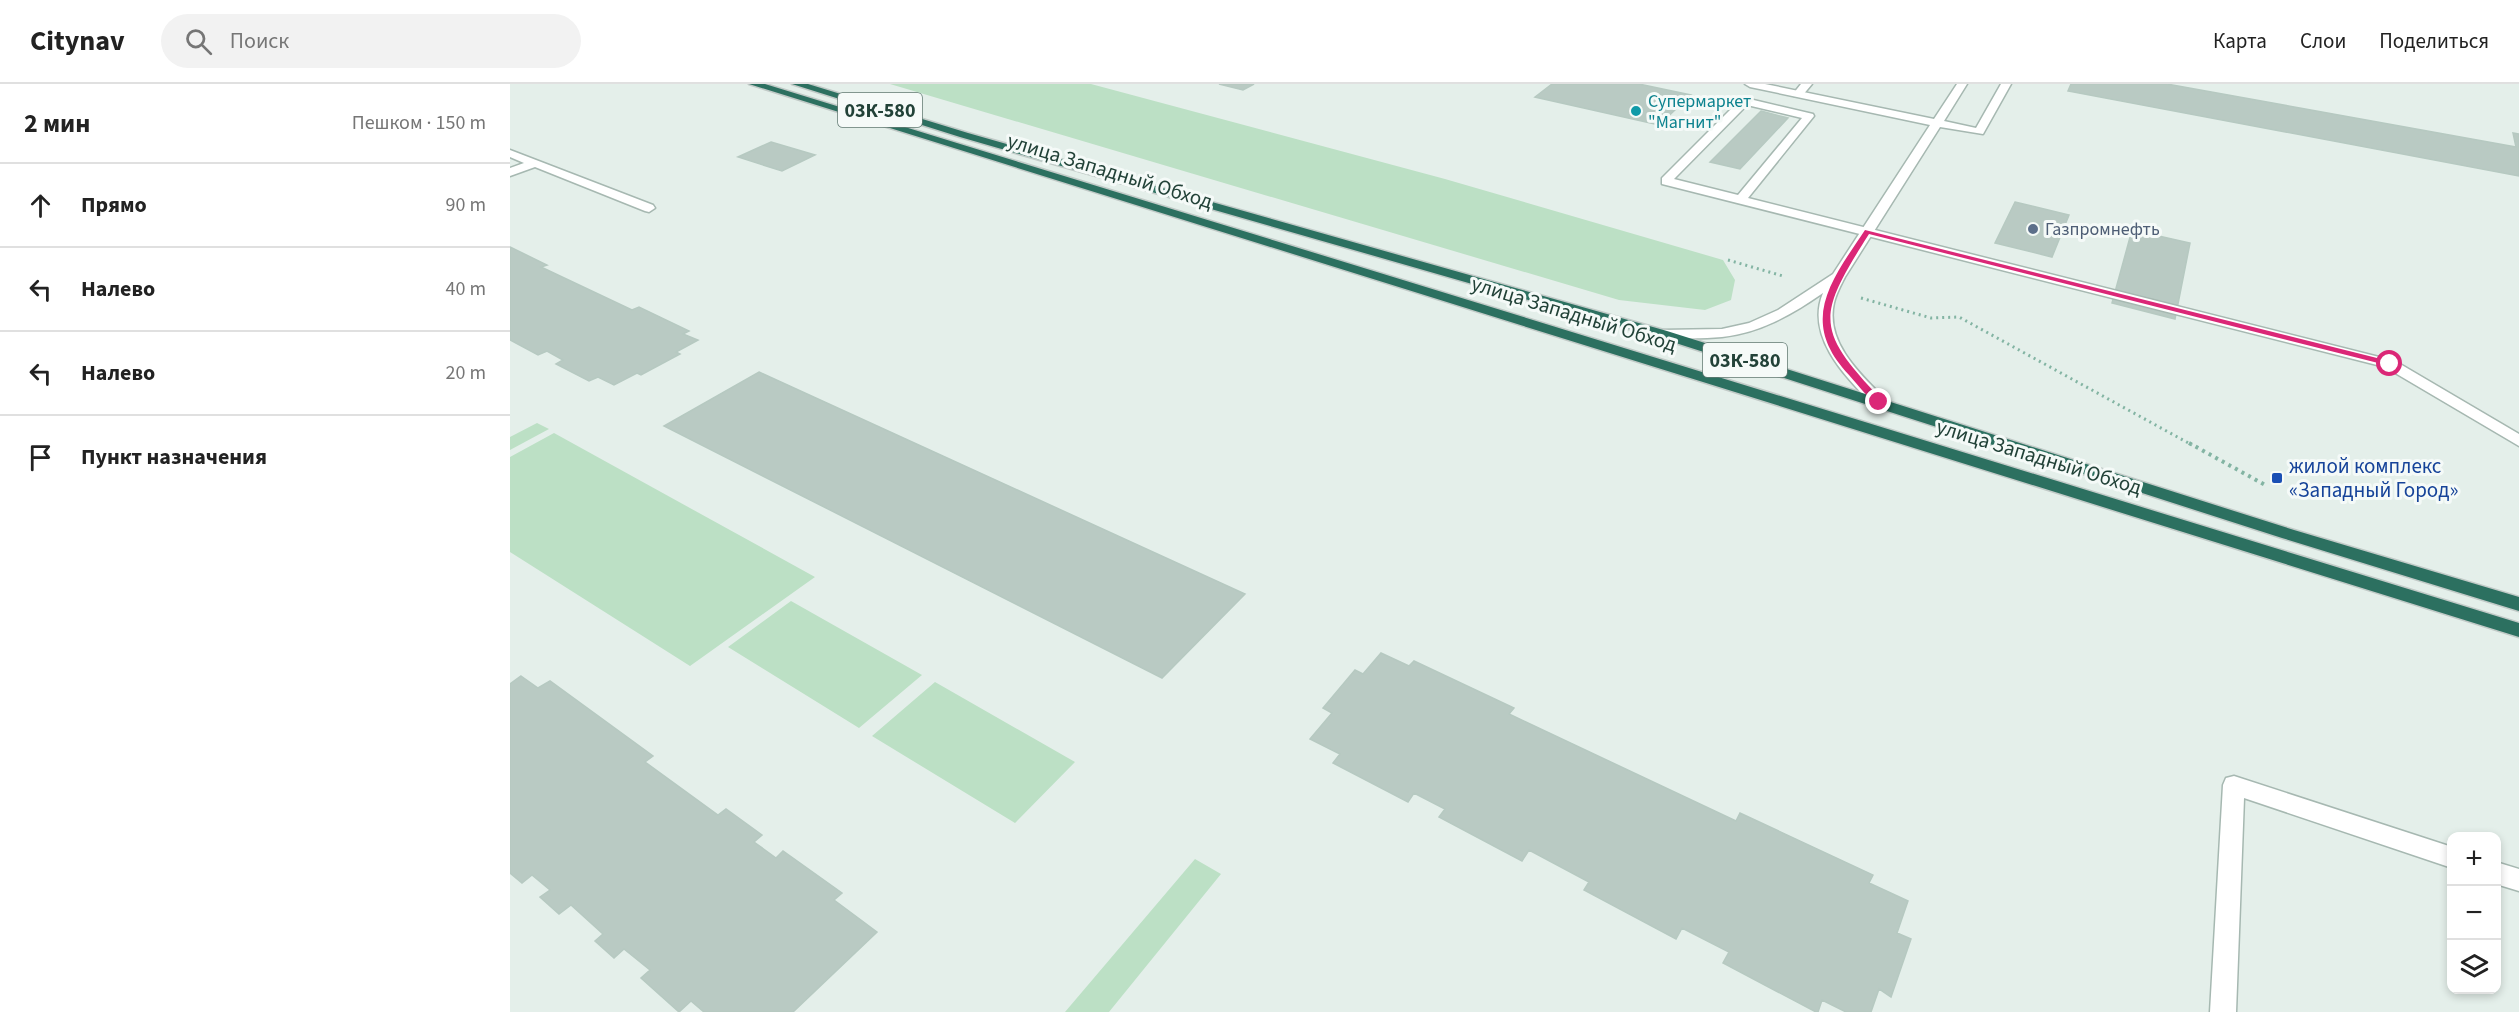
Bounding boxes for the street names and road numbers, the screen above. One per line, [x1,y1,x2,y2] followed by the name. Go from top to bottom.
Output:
[838,93,922,127] road number: 03К-580
[1004,125,1216,217] street label: улица Западный Обход
[1468,268,1680,360] street label: улица Западный Обход
[1703,343,1787,377] road number: 03К-580
[1933,411,2145,503] street label: улица Западный Обход

